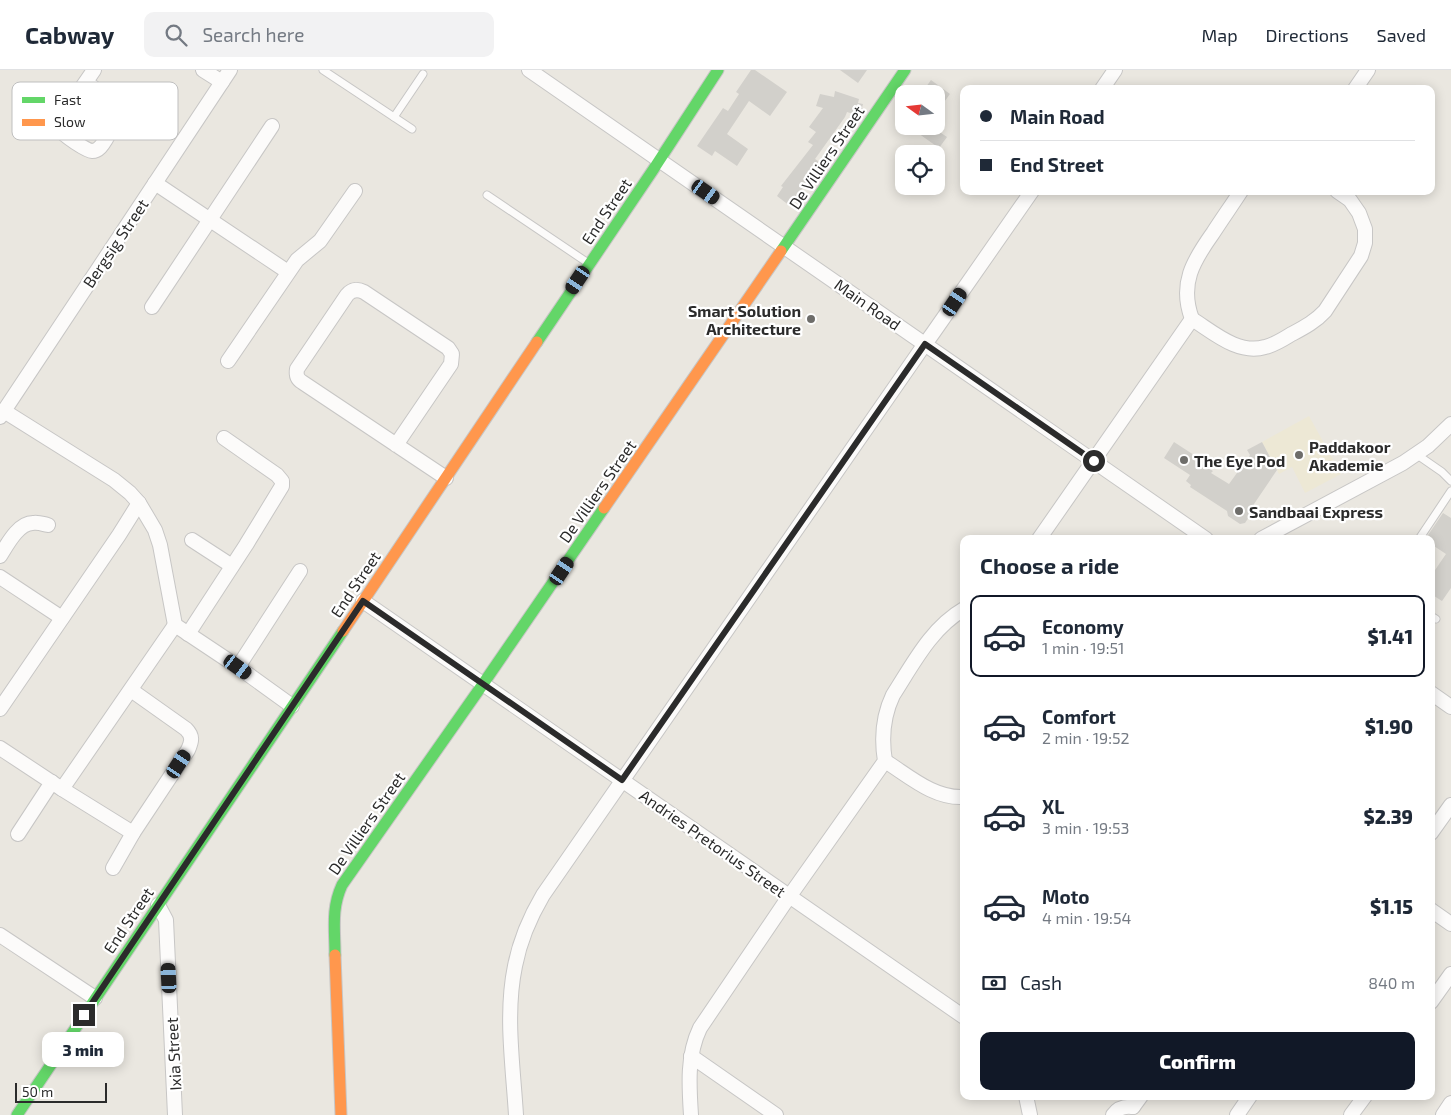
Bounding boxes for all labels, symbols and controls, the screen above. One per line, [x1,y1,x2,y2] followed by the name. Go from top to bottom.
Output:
[144,12,494,57] search box
[25,20,114,49] text: Cabway
[162,21,190,49] icon: search
[202,23,304,46] text: Search here
[1201,24,1238,46] text: Map
[1266,24,1349,46] text: Directions
[1377,24,1426,46] text: Saved
[12,82,178,140] legend
[895,85,945,135] north arrow
[895,85,945,195] map controls
[54,91,81,108] text: Fast
[784,102,868,212] street label: De Villiers Street
[1010,105,1105,128] text: Main Road
[54,113,86,130] text: Slow
[895,145,945,195] button: locate
[1010,153,1104,176] text: End Street
[577,174,635,248] street label: End Street
[689,177,722,207] car
[78,195,152,291] street label: Bergsig Street
[563,263,592,297] car
[831,274,905,334] street label: Main Road
[940,285,969,319] car
[688,301,801,338] place label: Smart Solution Architecture
[805,313,817,325] marker: Smart Solution Architecture
[555,436,639,546] street label: De Villiers Street
[1309,437,1391,474] place label: Paddakoor Akademie
[1293,449,1305,461] marker: Paddakoor Akademie
[1083,450,1105,472] route start
[1194,451,1285,471] place label: The Eye Pod
[1178,454,1190,466] marker: The Eye Pod
[1249,502,1383,521] place label: Sandbaai Express
[1233,505,1245,517] marker: Sandbaai Express
[326,547,384,621] street label: End Street
[980,552,1119,578] text: Choose a ride
[547,554,576,588] car
[982,614,1027,659] icon: car
[1042,615,1124,638] text: Economy
[1368,625,1413,648] text: $1.41
[1042,638,1124,657] text: 1 min · 19:51
[221,652,254,682] car
[982,704,1027,749] icon: car
[1042,705,1116,728] text: Comfort
[1365,715,1413,738] text: $1.90
[1042,728,1130,747] text: 2 min · 19:52
[164,747,193,781] car
[324,768,408,878] street label: De Villiers Street
[636,785,790,901] street label: Andries Pretorius Street
[982,794,1027,839] icon: car
[1042,795,1064,818] text: XL
[1364,805,1413,828] text: $2.39
[1042,818,1129,837] text: 3 min · 19:53
[99,883,157,957] street label: End Street
[982,884,1027,929] icon: car
[1042,885,1090,908] text: Moto
[1370,895,1413,918] text: $1.15
[1042,908,1131,927] text: 4 min · 19:54
[160,963,177,993] car
[980,969,1008,997] icon: cash
[1020,971,1062,994] text: Cash
[1368,973,1415,992] text: 840 m
[73,1004,95,1026] route end
[162,1017,184,1091] street label: Ixia Street
[43,1032,125,1068] callout: 3 min
[980,1032,1415,1090] button: Confirm
[62,1040,104,1059] text: 3 min
[15,1080,108,1103] scale bar
[22,1083,53,1100] text: 50 m

